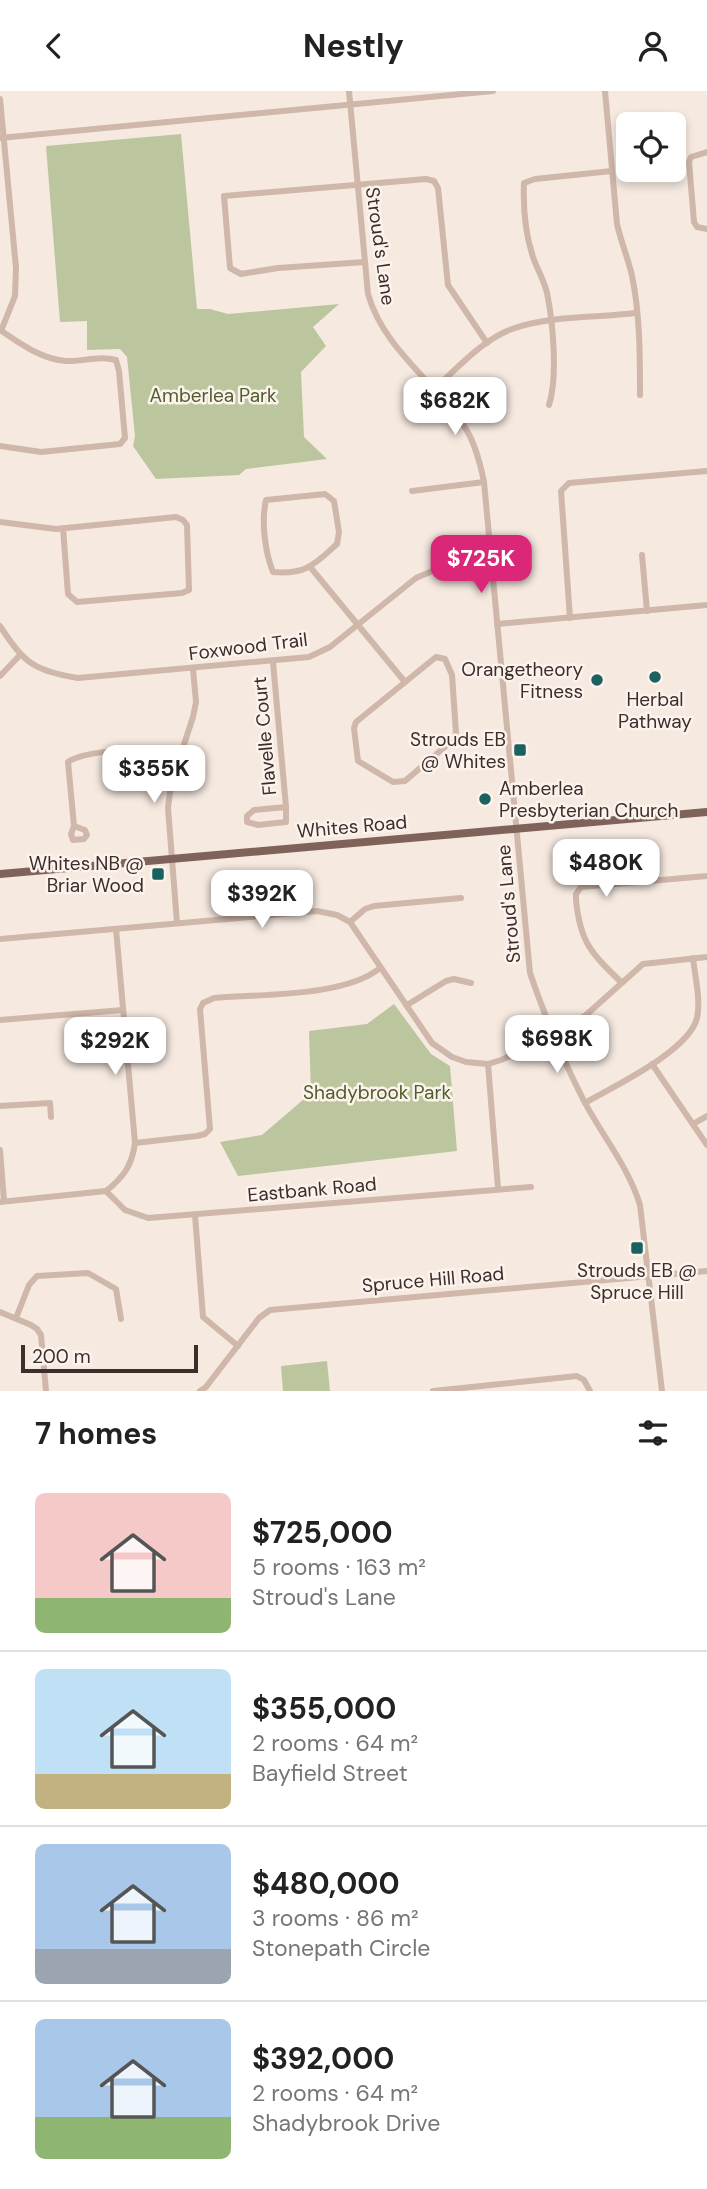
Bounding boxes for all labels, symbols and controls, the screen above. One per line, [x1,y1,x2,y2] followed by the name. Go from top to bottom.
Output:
[303,25,404,67] text: Nestly
[35,27,73,65] icon: back
[634,27,672,65] icon: person
[616,112,686,182] map controls
[616,112,686,182] button: locate
[360,185,401,307] street label: Stroud's Lane
[406,377,504,437] pin: $682K
[149,383,277,408] park label: Amberlea Park
[419,385,491,415] text: $682K
[432,535,530,595] pin: $725K
[447,543,515,573] text: $725K
[187,627,309,666] street label: Foxwood Trail
[461,657,583,704] place label: Orangetheory Fitness
[647,669,663,685] marker: Herbal Pathway
[589,672,605,688] marker: Orangetheory Fitness
[247,675,282,796] street label: Flavelle Court
[618,687,692,734] place label: Herbal Pathway
[410,727,506,774] place label: Strouds EB @ Whites
[512,742,528,758] marker: Strouds EB @ Whites
[105,745,203,805] pin: $355K
[118,753,190,783] text: $355K
[499,776,678,823] place label: Amberlea Presbyterian Church
[477,791,493,807] marker: Amberlea Presbyterian Church
[296,809,408,844] street label: Whites Road
[557,839,655,899] pin: $480K
[491,844,526,964] street label: Stroud's Lane
[569,847,643,877] text: $480K
[29,851,144,898] place label: Whites NB @ Briar Wood
[150,866,166,882] marker: Whites NB @ Briar Wood
[213,871,311,930] pin: $392K
[227,878,297,908] text: $392K
[508,1016,606,1075] pin: $698K
[66,1017,164,1077] pin: $292K
[521,1023,593,1053] text: $698K
[80,1025,150,1055] text: $292K
[303,1080,451,1105] park label: Shadybrook Park
[246,1171,378,1208] street label: Eastbank Road
[629,1240,645,1256] marker: Strouds EB @ Spruce Hill
[577,1258,697,1305] place label: Strouds EB @ Spruce Hill
[361,1261,505,1298] street label: Spruce Hill Road
[21,1342,198,1374] scale bar
[32,1344,91,1369] text: 200 m
[35,1414,157,1453] text: 7 homes
[634,1414,672,1452] icon: filters
[252,1513,393,1552] text: $725,000
[91,1521,175,1605] icon: home
[252,1552,426,1582] text: 5 rooms · 163 m²
[252,1582,396,1612] text: Stroud's Lane
[252,1689,396,1728] text: $355,000
[91,1697,175,1781] icon: home
[252,1728,418,1758] text: 2 rooms · 64 m²
[252,1758,408,1788] text: Bayfield Street
[252,1864,400,1903] text: $480,000
[91,1872,175,1956] icon: home
[252,1903,419,1933] text: 3 rooms · 86 m²
[252,1933,430,1963] text: Stonepath Circle
[252,2039,394,2078] text: $392,000
[91,2047,175,2131] icon: home
[252,2078,418,2108] text: 2 rooms · 64 m²
[252,2108,440,2138] text: Shadybrook Drive

